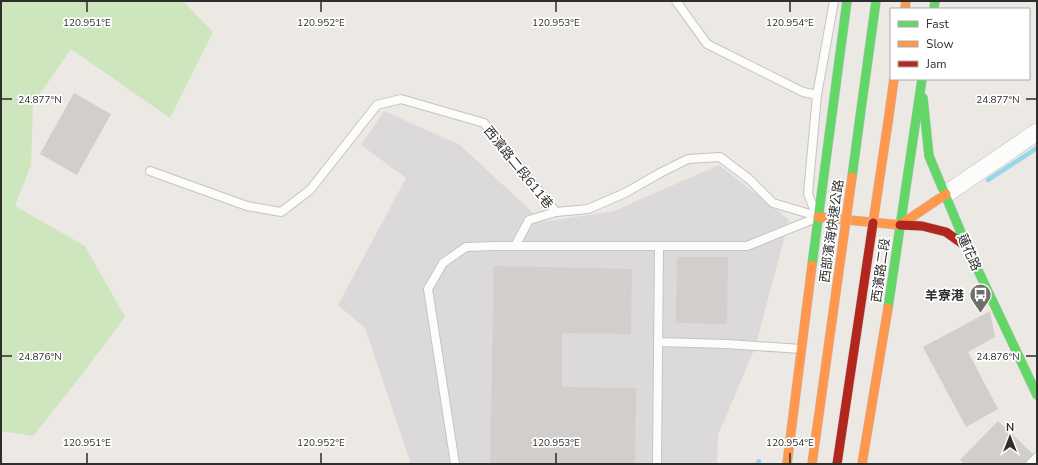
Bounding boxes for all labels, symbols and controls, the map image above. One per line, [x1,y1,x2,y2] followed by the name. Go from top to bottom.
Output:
[890,8,1030,80] legend
[63,16,111,30] text: 120.951°E
[297,16,345,30] text: 120.952°E
[532,16,580,30] text: 120.953°E
[766,16,814,30] text: 120.954°E
[926,16,949,32] text: Fast
[926,36,954,52] text: Slow
[925,56,947,72] text: Jam
[18,93,62,107] text: 24.877°N
[976,93,1020,107] text: 24.877°N
[479,123,557,213] street label: 西濱路二段611巷
[816,178,848,284] street label: 西部濱海快速公路
[953,231,985,274] street label: 蓮花路
[868,237,894,304] street label: 西濱路二段
[967,282,993,315] bus stop icon: 羊寮港
[925,287,964,305] place label: 羊寮港
[18,350,62,364] text: 24.876°N
[976,350,1020,364] text: 24.876°N
[990,417,1030,457] north arrow
[1006,420,1014,435] text: N
[63,436,111,450] text: 120.951°E
[297,436,345,450] text: 120.952°E
[532,436,580,450] text: 120.953°E
[766,436,814,450] text: 120.954°E

